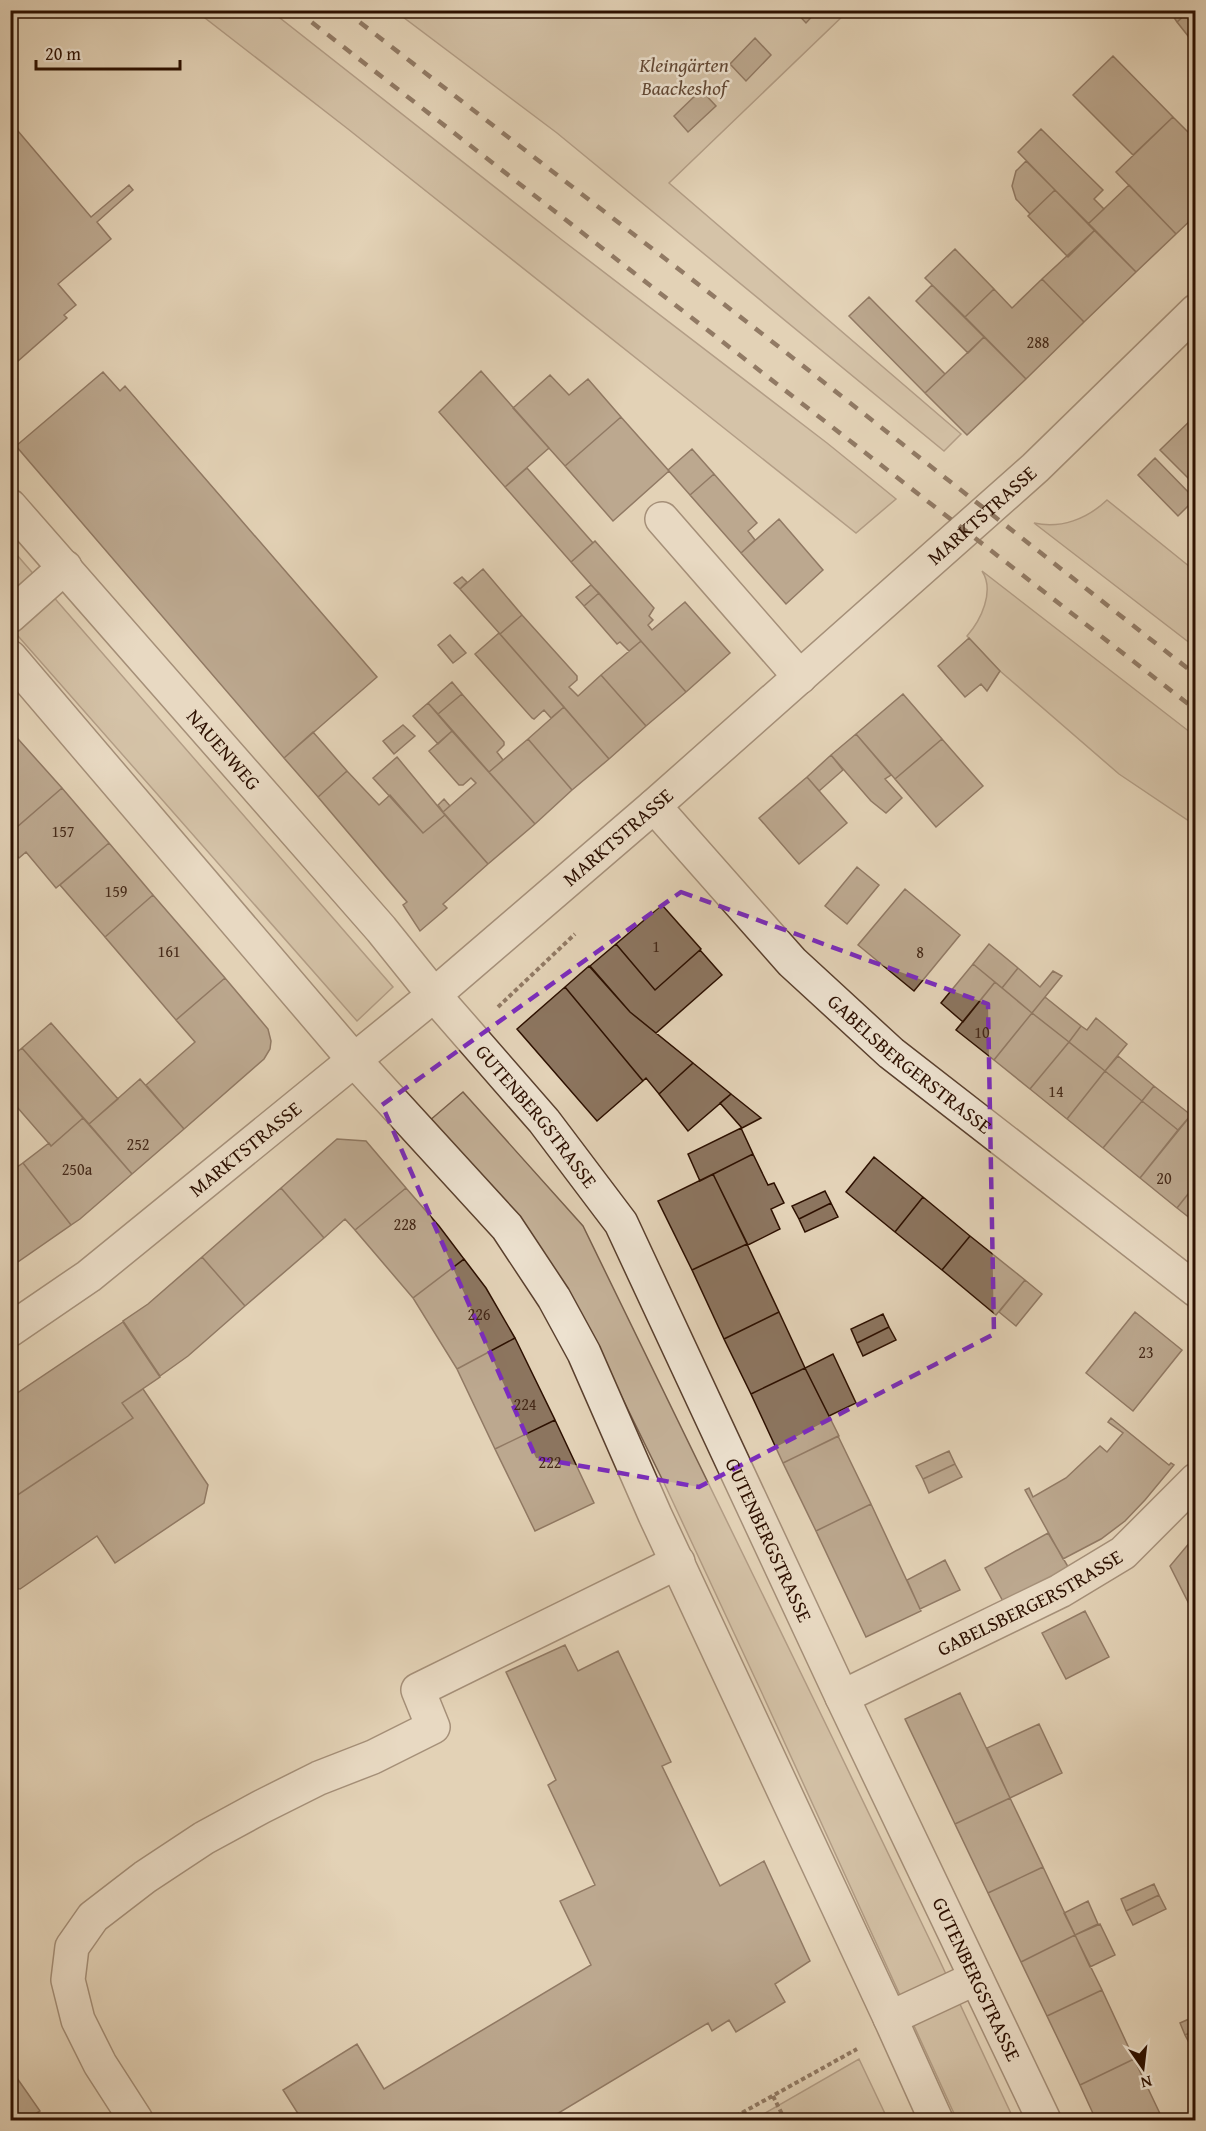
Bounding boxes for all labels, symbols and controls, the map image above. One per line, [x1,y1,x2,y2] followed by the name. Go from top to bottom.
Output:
[36,33,180,71] scale bar
[45,40,81,67] text: 20 m
[638,50,731,102] park label: Kleingärten Baackeshof
[1026,330,1050,354] house number: 288
[921,458,1043,571] street label: MARKTSTRASSE
[180,702,268,796] street label: NAUENWEG
[556,781,679,892] street label: MARKTSTRASSE
[51,819,75,843] house number: 157
[104,879,128,903] house number: 159
[652,934,660,958] house number: 1
[157,939,181,963] house number: 161
[916,940,924,964] house number: 8
[821,987,998,1140] street label: GABELSBERGERSTRASSE
[974,1020,990,1044] house number: 10
[469,1037,605,1194] street label: GUTENBERGSTRASSE
[1048,1079,1064,1103] house number: 14
[182,1094,307,1203] street label: MARKTSTRASSE
[126,1132,150,1156] house number: 252
[62,1157,93,1181] house number: 250a
[1156,1166,1172,1190] house number: 20
[393,1212,417,1236] house number: 228
[467,1302,491,1326] house number: 226
[1138,1340,1154,1364] house number: 23
[513,1392,537,1416] house number: 224
[538,1450,562,1474] house number: 222
[718,1453,820,1627] street label: GUTENBERGSTRASSE
[932,1542,1128,1663] street label: GABELSBERGERSTRASSE
[926,1892,1029,2066] street label: GUTENBERGSTRASSE
[1113,2038,1173,2098] north arrow
[1138,2070,1155,2096] text: N

